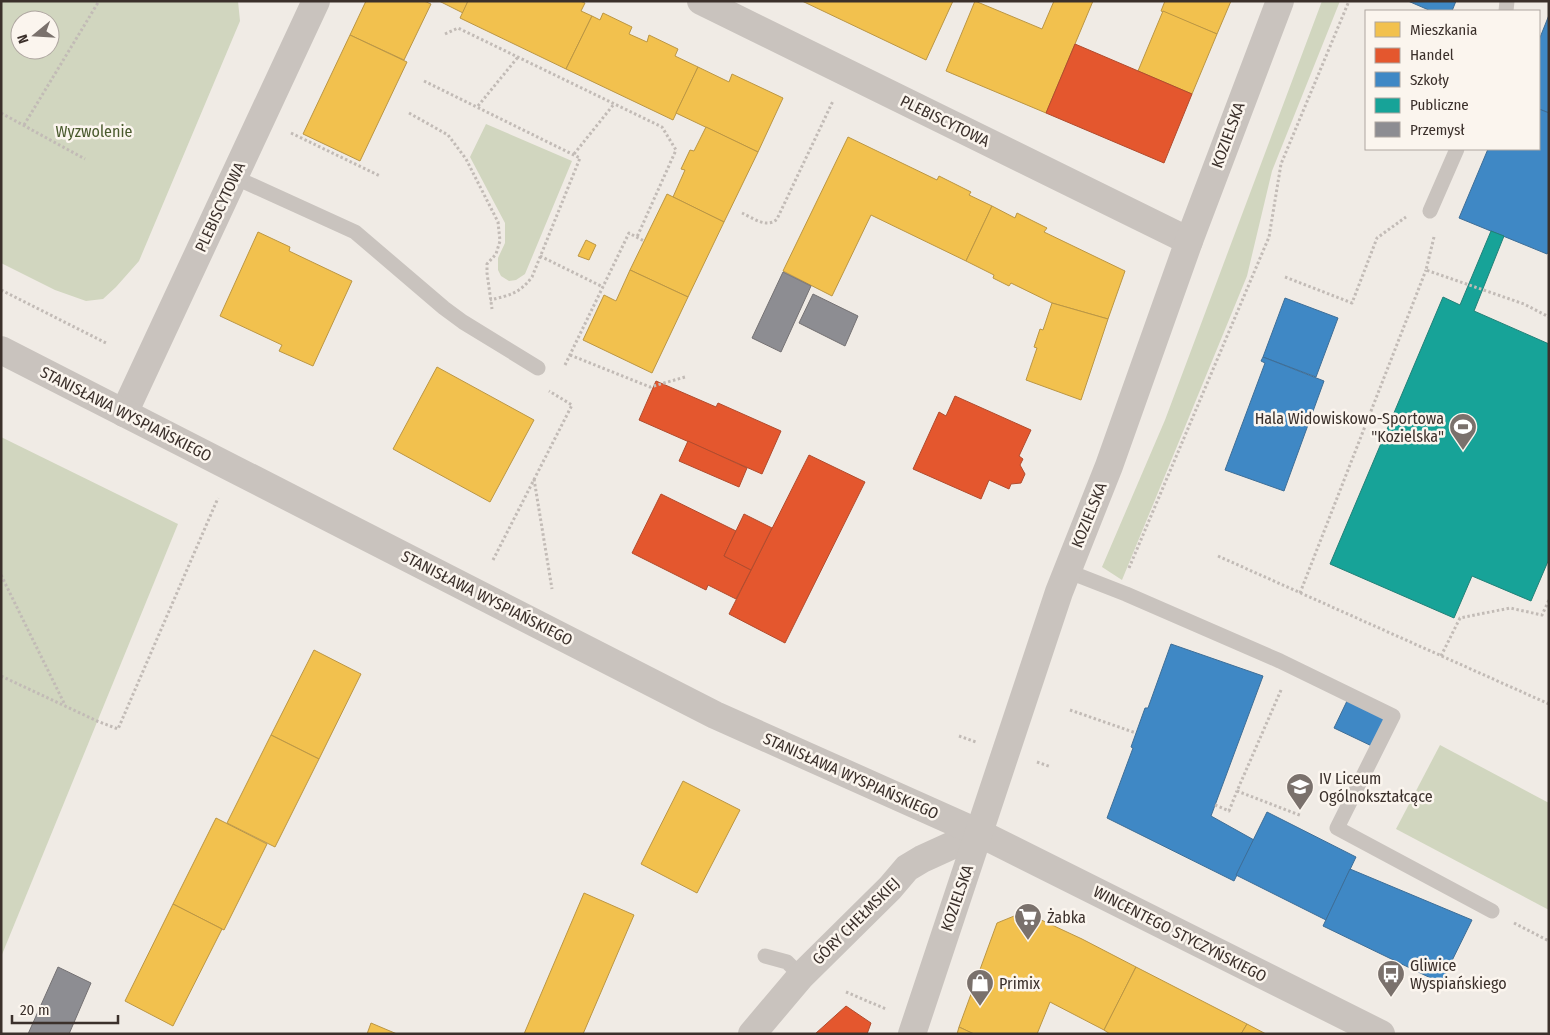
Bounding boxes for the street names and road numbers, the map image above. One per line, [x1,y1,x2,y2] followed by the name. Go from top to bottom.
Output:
[897,91,993,151] street label: PLEBISCYTOWA
[1207,99,1249,171] street label: KOZIELSKA
[191,159,249,255] street label: PLEBISCYTOWA
[37,362,215,466] street label: STANISŁAWA WYSPIAŃSKIEGO
[1067,479,1111,550] street label: KOZIELSKA
[398,546,576,650] street label: STANISŁAWA WYSPIAŃSKIEGO
[760,729,942,823] street label: STANISŁAWA WYSPIAŃSKIEGO
[937,862,977,934] street label: KOZIELSKA
[809,874,903,968] street label: GÓRY CHEŁMSKIEJ
[1090,882,1270,986] street label: WINCENTEGO STYCZYŃSKIEGO

